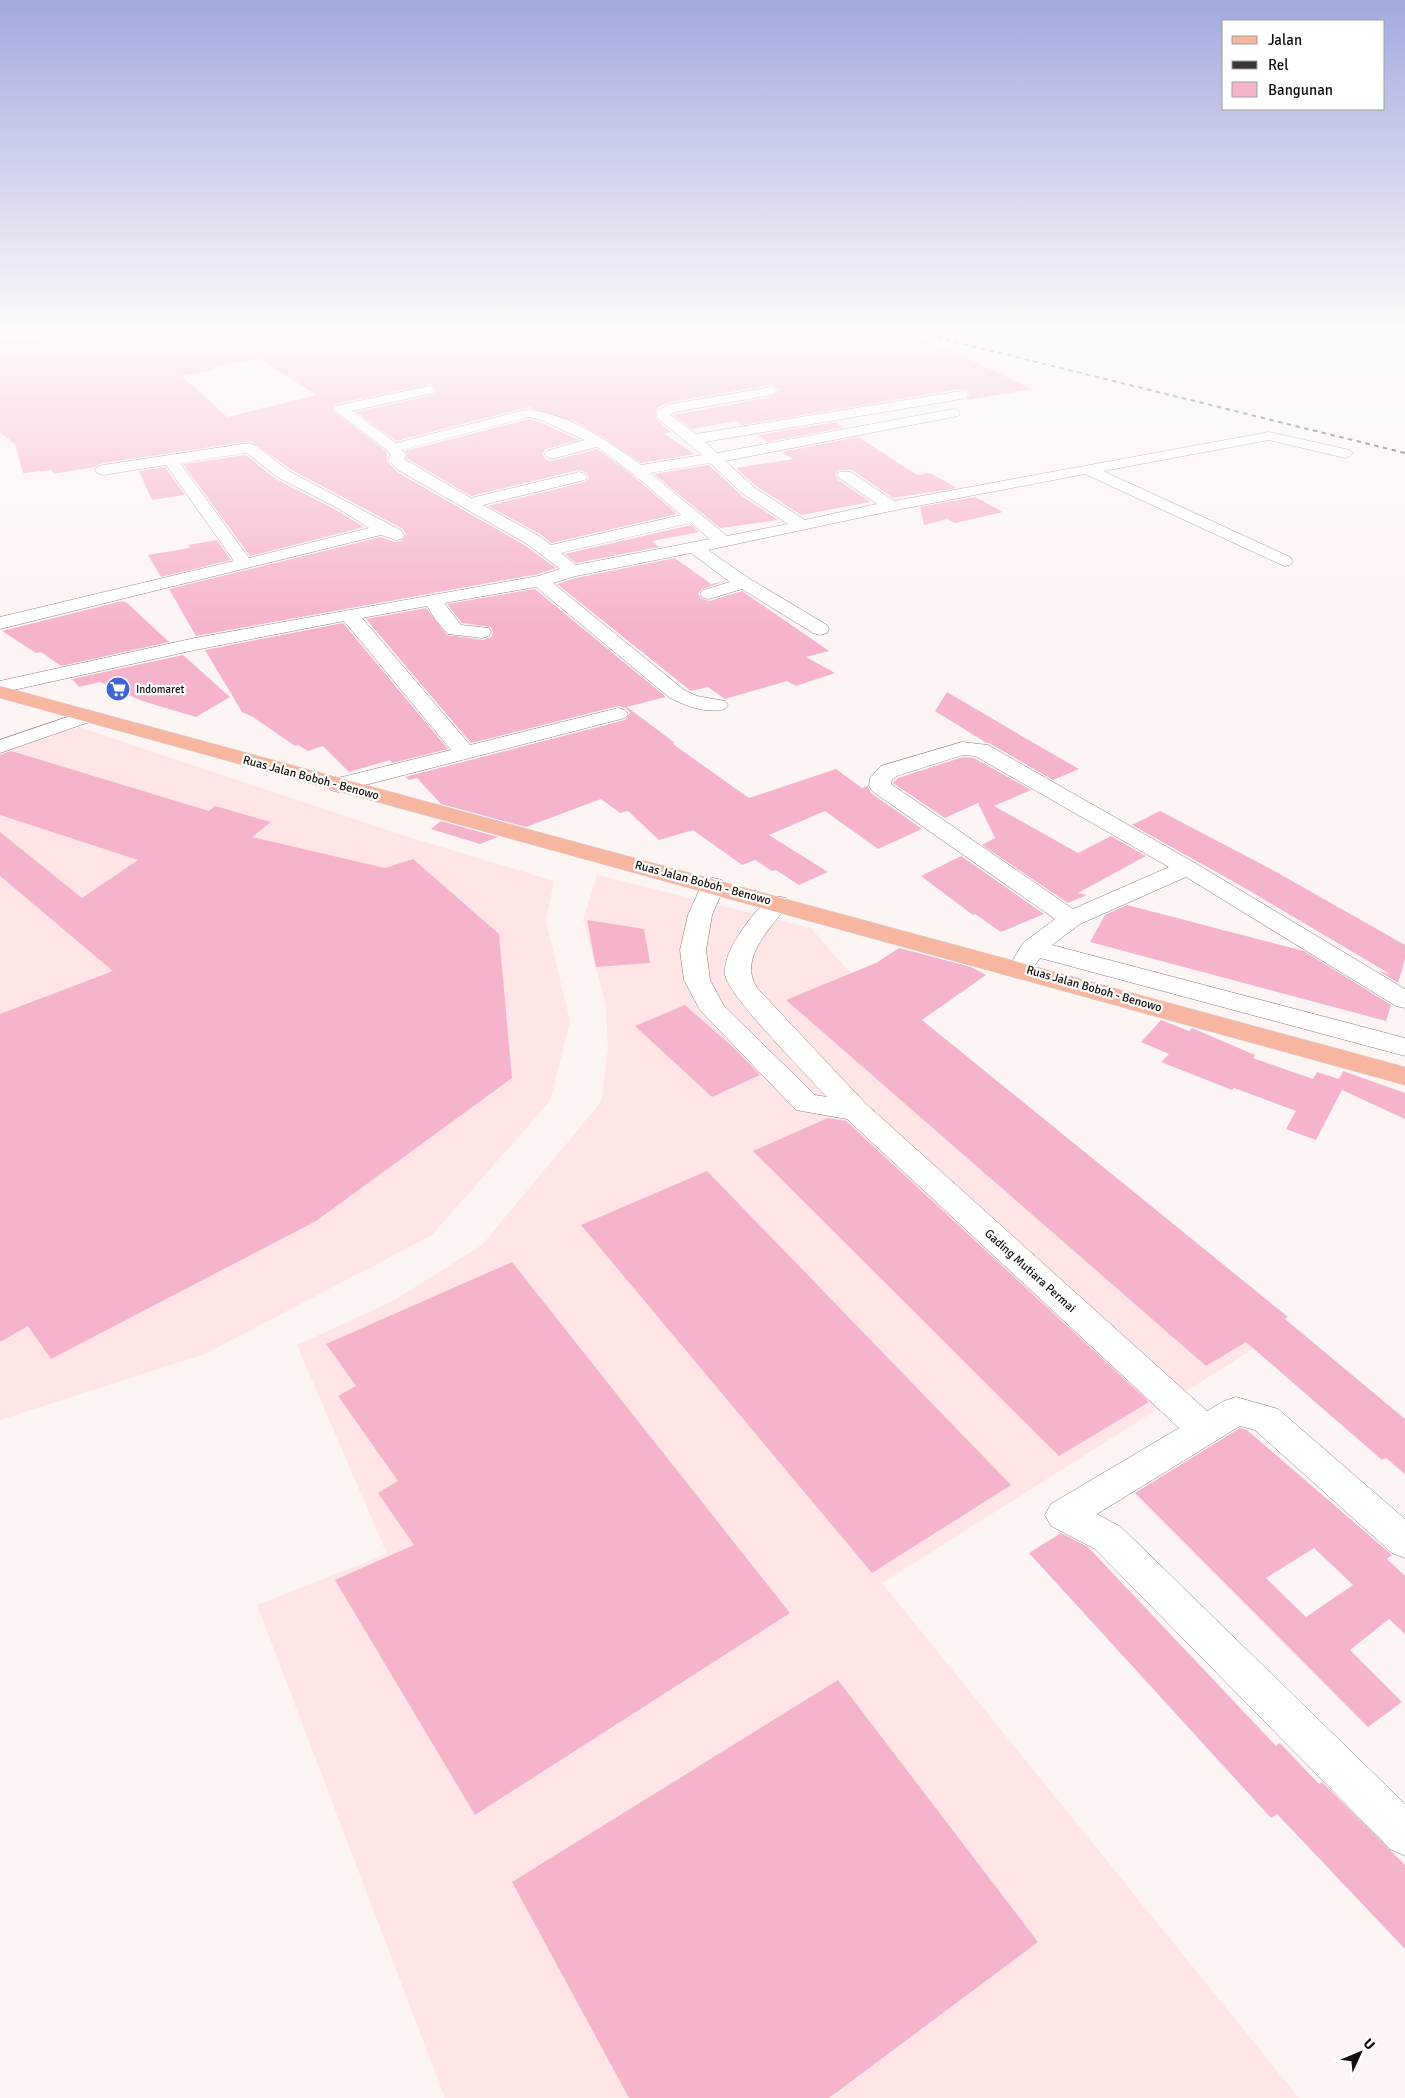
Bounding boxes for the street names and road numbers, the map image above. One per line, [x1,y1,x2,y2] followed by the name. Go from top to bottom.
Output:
[241,753,381,803] street label: Ruas Jalan Boboh - Benowo
[633,858,773,908] street label: Ruas Jalan Boboh - Benowo
[1025,962,1163,1016] street label: Ruas Jalan Boboh - Benowo
[981,1226,1079,1316] street label: Gading Mutiara Permai

